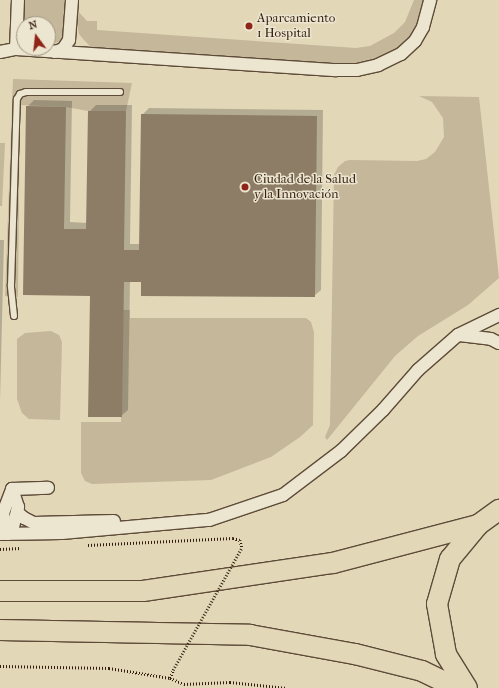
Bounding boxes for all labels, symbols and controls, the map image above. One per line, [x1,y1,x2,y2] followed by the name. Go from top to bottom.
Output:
[257,11,335,42] place label: Aparcamiento 1 Hospital
[16,16,56,56] north arrow
[27,18,39,32] text: N
[244,21,254,31] marker: Aparcamiento 1 Hospital
[254,172,356,203] place label: Ciudad de la Salud y la Innovación
[239,181,251,193] marker: Ciudad de la Salud y la Innovación

